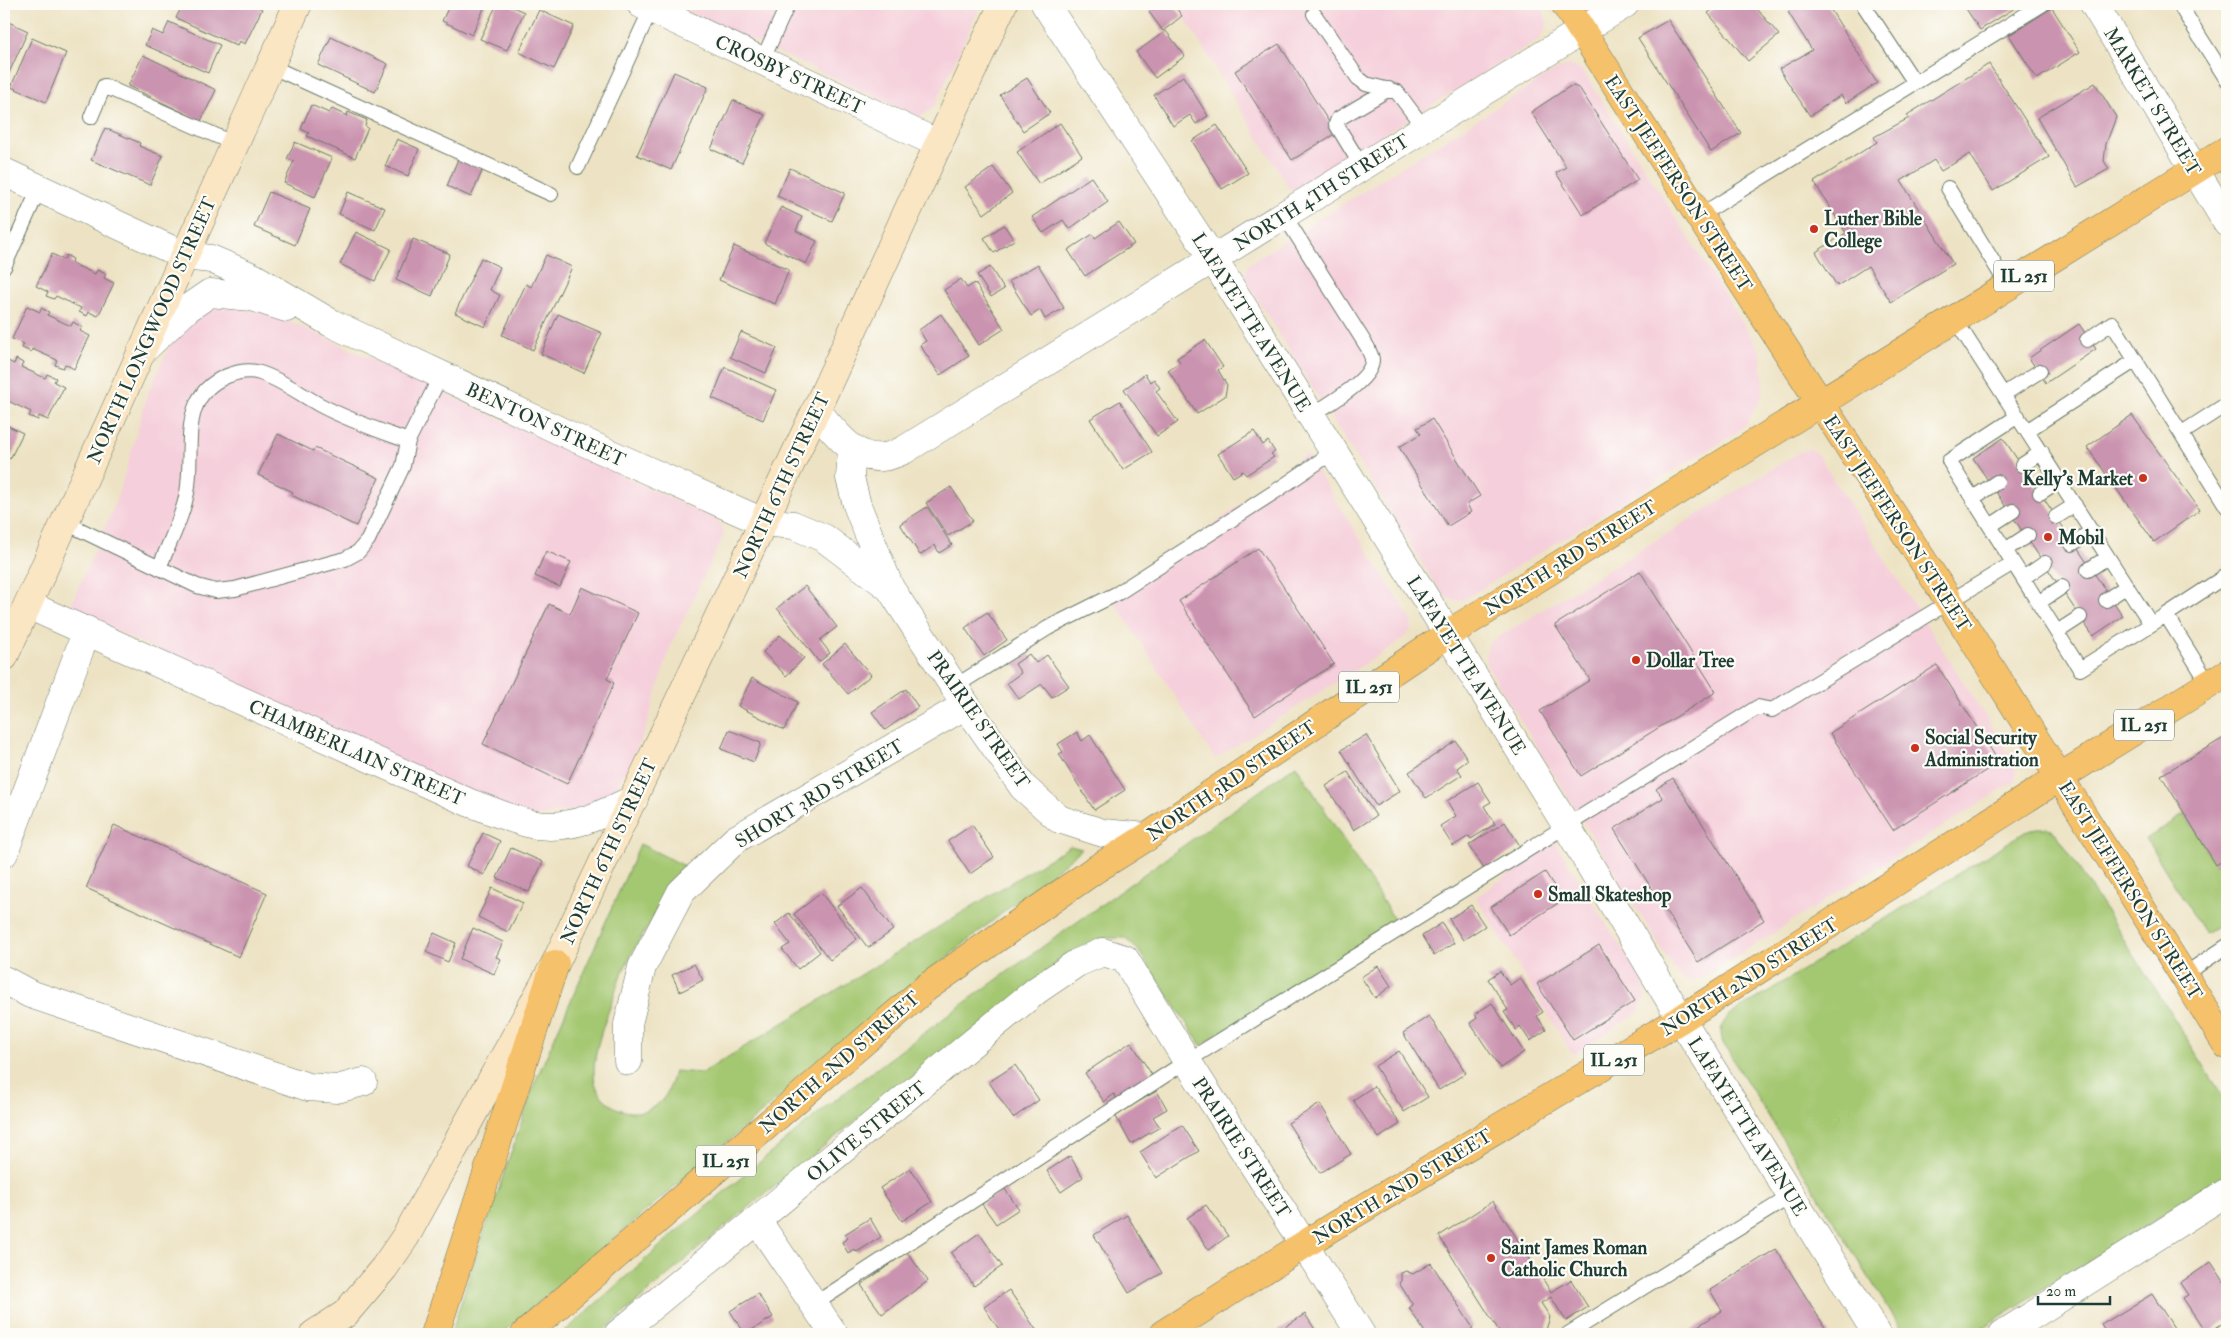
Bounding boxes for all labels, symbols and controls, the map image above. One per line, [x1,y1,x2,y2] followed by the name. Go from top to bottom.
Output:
[2098,23,2206,180] street label: MARKET STREET
[711,30,868,120] street label: CROSBY STREET
[1599,71,1757,296] street label: EAST JEFFERSON STREET
[1229,129,1414,257] street label: NORTH 4TH STREET
[82,193,222,468] street label: NORTH LONGWOOD STREET
[1824,207,1922,254] place label: Luther Bible College
[1808,223,1820,235] marker: Luther Bible College
[1186,228,1316,417] street label: LAFAYETTE AVENUE
[1994,260,2054,292] road number: IL 251
[462,377,629,472] street label: BENTON STREET
[728,389,835,582] street label: NORTH 6TH STREET
[1818,411,1976,636] street label: EAST JEFFERSON STREET
[2023,467,2134,492] place label: Kelly's Market
[2137,472,2149,484] marker: Kelly's Market
[1480,495,1661,621] street label: NORTH 3RD STREET
[2057,526,2104,550] place label: Mobil
[2042,531,2054,543] marker: Mobil
[1401,571,1531,760] street label: LAFAYETTE AVENUE
[922,646,1035,793] street label: PRAIRIE STREET
[1646,649,1734,673] place label: Dollar Tree
[1630,654,1642,666] marker: Dollar Tree
[1339,672,1399,702] road number: IL 251
[245,694,468,812] street label: CHAMBERLAIN STREET
[2114,710,2174,740] road number: IL 251
[1142,715,1321,846] street label: NORTH 3RD STREET
[1924,726,2039,772] place label: Social Security Administration
[731,734,908,854] street label: SHORT 3RD STREET
[1909,742,1921,754] marker: Social Security Administration
[555,755,662,948] street label: NORTH 6TH STREET
[2053,777,2207,1004] street label: EAST JEFFERSON STREET
[1548,883,1672,908] place label: Small Skateshop
[1532,888,1544,900] marker: Small Skateshop
[1656,912,1843,1041] street label: NORTH 2ND STREET
[755,987,925,1139] street label: NORTH 2ND STREET
[1682,1032,1812,1221] street label: LAFAYETTE AVENUE
[1584,1044,1644,1076] road number: IL 251
[1187,1073,1296,1223] street label: PRAIRIE STREET
[802,1076,932,1188] street label: OLIVE STREET
[1309,1124,1496,1250] street label: NORTH 2ND STREET
[696,1146,756,1176] road number: IL 251
[1501,1236,1648,1282] place label: Saint James Roman Catholic Church
[1485,1252,1497,1264] marker: Saint James Roman Catholic Church
[2038,1273,2111,1305] scale bar
[2046,1282,2076,1301] text: 20 m

